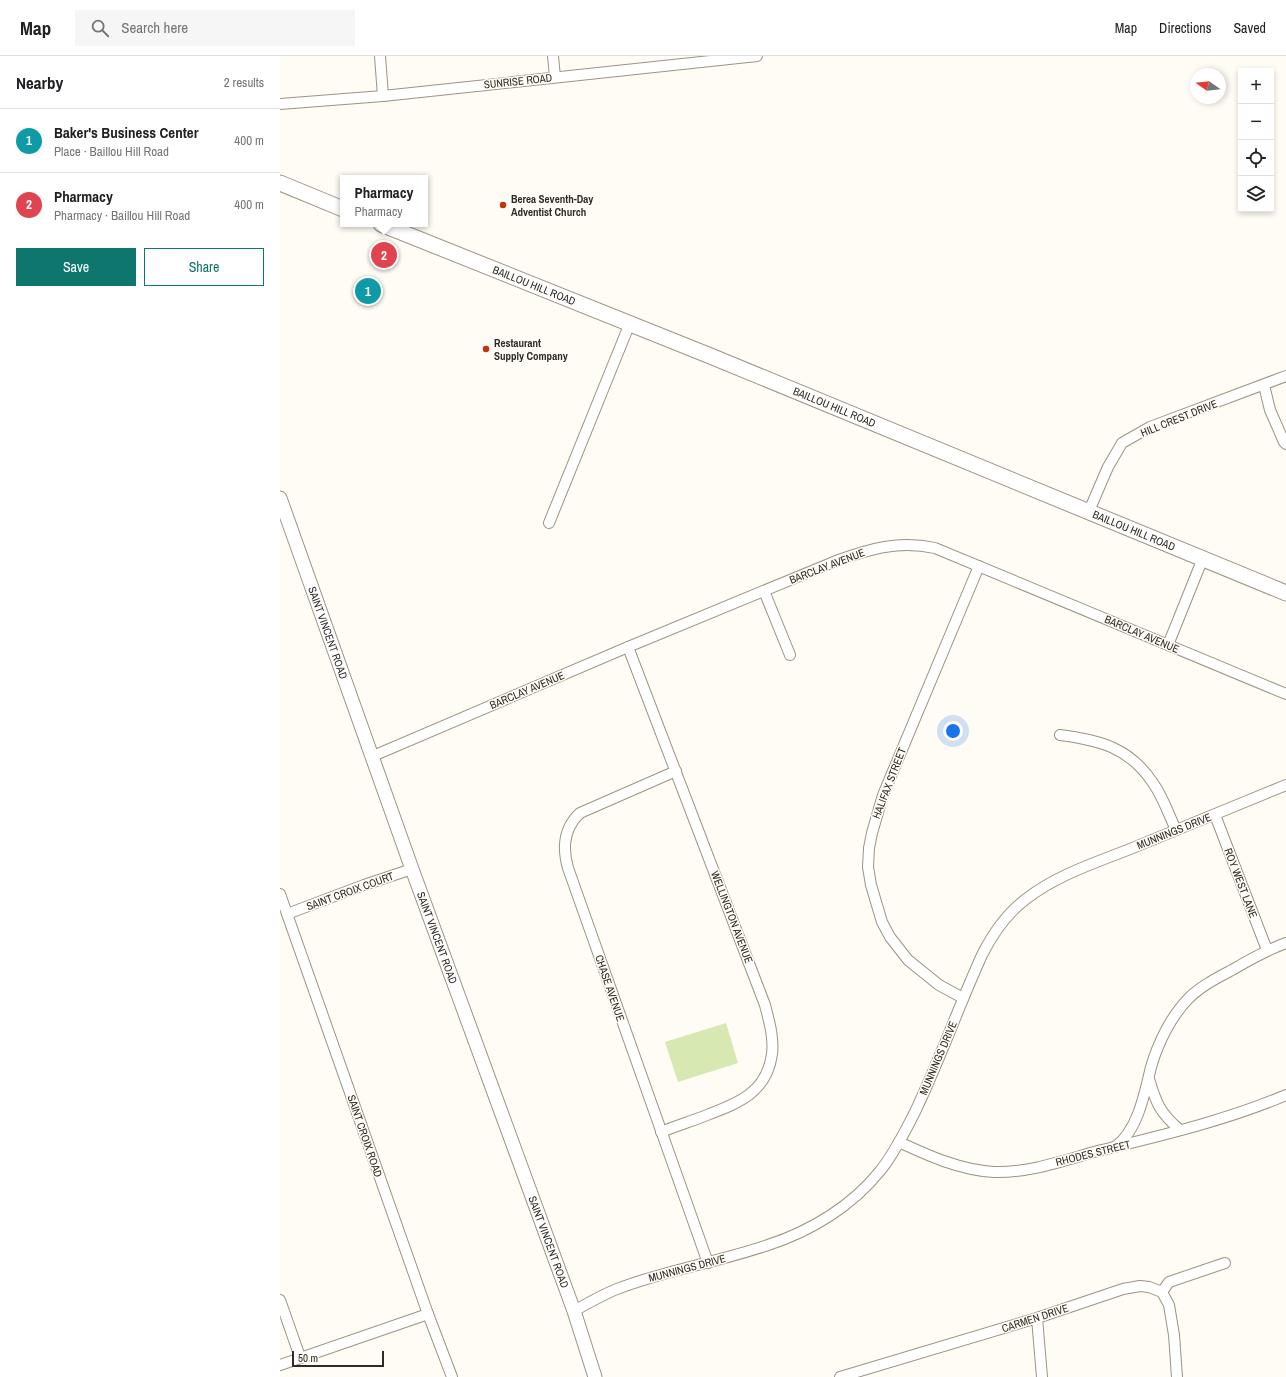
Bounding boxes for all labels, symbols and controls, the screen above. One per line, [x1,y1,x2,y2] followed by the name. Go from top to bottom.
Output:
[75,10,355,46] search box
[20,15,51,41] text: Map
[89,17,111,39] icon: search
[121,17,188,38] text: Search here
[1115,19,1137,37] text: Map
[1159,19,1211,37] text: Directions
[1233,19,1266,37] text: Saved
[1190,68,1226,104] north arrow
[1238,68,1274,212] map controls
[1238,68,1274,104] button: +
[483,70,553,92] street label: SUNRISE ROAD
[16,71,63,94] text: Nearby
[224,74,264,91] text: 2 results
[1238,104,1274,140] button: −
[54,122,198,143] text: Baker's Business Center
[26,132,32,149] text: 1
[234,132,264,149] text: 400 m
[1238,140,1274,176] button: locate
[54,143,169,160] text: Place · Baillou Hill Road
[340,175,428,227] popup
[1238,176,1274,212] button: layers
[355,182,413,203] text: Pharmacy
[54,186,113,207] text: Pharmacy
[511,192,593,219] place label: Berea Seventh-Day Adventist Church
[26,196,32,213] text: 2
[234,196,264,213] text: 400 m
[498,200,508,210] marker: Berea Seventh-Day Adventist Church
[355,203,403,220] text: Pharmacy
[54,207,190,224] text: Pharmacy · Baillou Hill Road
[371,240,397,270] pin: 2
[16,248,136,286] button: Save
[144,248,264,286] button: Share
[491,262,578,308] street label: BAILLOU HILL ROAD
[355,276,381,306] pin: 1
[494,336,568,363] place label: Restaurant Supply Company
[481,344,491,354] marker: Restaurant Supply Company
[791,384,878,430] street label: BAILLOU HILL ROAD
[1138,396,1220,440] street label: HILL CREST DRIVE
[1091,507,1177,554] street label: BAILLOU HILL ROAD
[787,545,867,587] street label: BARCLAY AVENUE
[305,585,351,681] street label: SAINT VINCENT ROAD
[1103,612,1181,656] street label: BARCLAY AVENUE
[488,668,566,712] street label: BARCLAY AVENUE
[943,721,963,741] your location
[869,745,909,821] street label: HALIFAX STREET
[1135,810,1213,852] street label: MUNNINGS DRIVE
[1221,846,1261,920] street label: ROY WEST LANE
[304,869,396,913] street label: SAINT CROIX COURT
[708,869,756,965] street label: WELLINGTON AVENUE
[414,890,460,986] street label: SAINT VINCENT ROAD
[592,953,628,1023] street label: CHASE AVENUE
[916,1019,960,1097] street label: MUNNINGS DRIVE
[344,1093,386,1179] street label: SAINT CROIX ROAD
[1054,1137,1132,1169] street label: RHODES STREET
[525,1194,572,1290] street label: SAINT VINCENT ROAD
[647,1251,727,1285] street label: MUNNINGS DRIVE
[1000,1301,1070,1335] street label: CARMEN DRIVE
[292,1349,384,1368] scale bar
[298,1351,318,1365] text: 50 m

